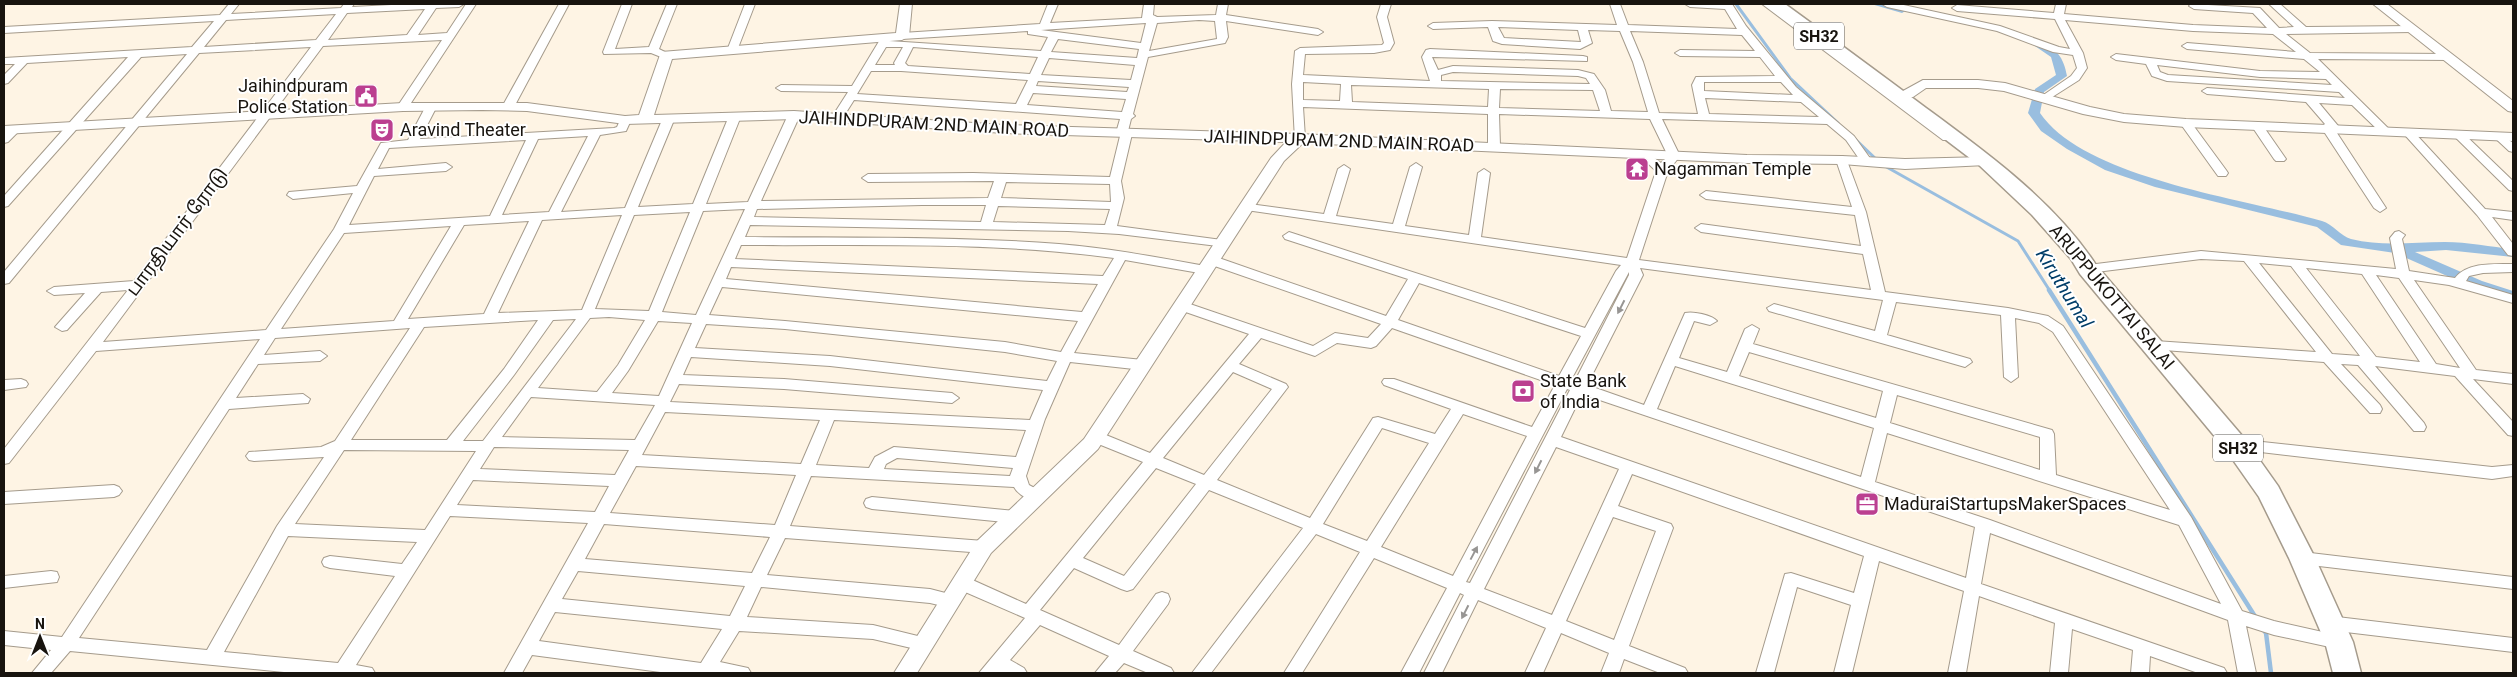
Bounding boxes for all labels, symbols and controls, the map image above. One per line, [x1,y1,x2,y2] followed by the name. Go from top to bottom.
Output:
[1794,22,1844,50] road number: SH32
[237,75,348,117] place label: Jaihindpuram Police Station
[353,83,379,109] public building icon: Jaihindpuram Police Station
[798,106,1070,141] street label: JAIHINDPURAM 2ND MAIN ROAD
[369,117,395,143] theatre icon: Aravind Theater
[400,119,526,140] place label: Aravind Theater
[1203,125,1475,156] street label: JAIHINDPURAM 2ND MAIN ROAD
[1624,156,1650,182] temple icon: Nagamman Temple
[1654,158,1811,179] place label: Nagamman Temple
[122,164,233,301] street label: பாரதியார் ரோடு
[2046,220,2179,374] street label: ARUPPUKOTTAI SALAI
[2031,244,2098,333] water label: Kiruthumal
[1616,300,1624,314] one-way arrow
[1540,370,1627,412] place label: State Bank of India
[1510,378,1536,404] bank icon: State Bank of India
[2213,434,2263,462] road number: SH32
[1534,460,1542,474] one-way arrow
[1854,491,1880,517] office icon: MaduraiStartupsMakerSpaces
[1884,493,2127,514] place label: MaduraiStartupsMakerSpaces
[1470,545,1478,560] one-way arrow
[1461,605,1469,619] one-way arrow
[15,612,65,662] north arrow
[35,616,45,632] text: N

